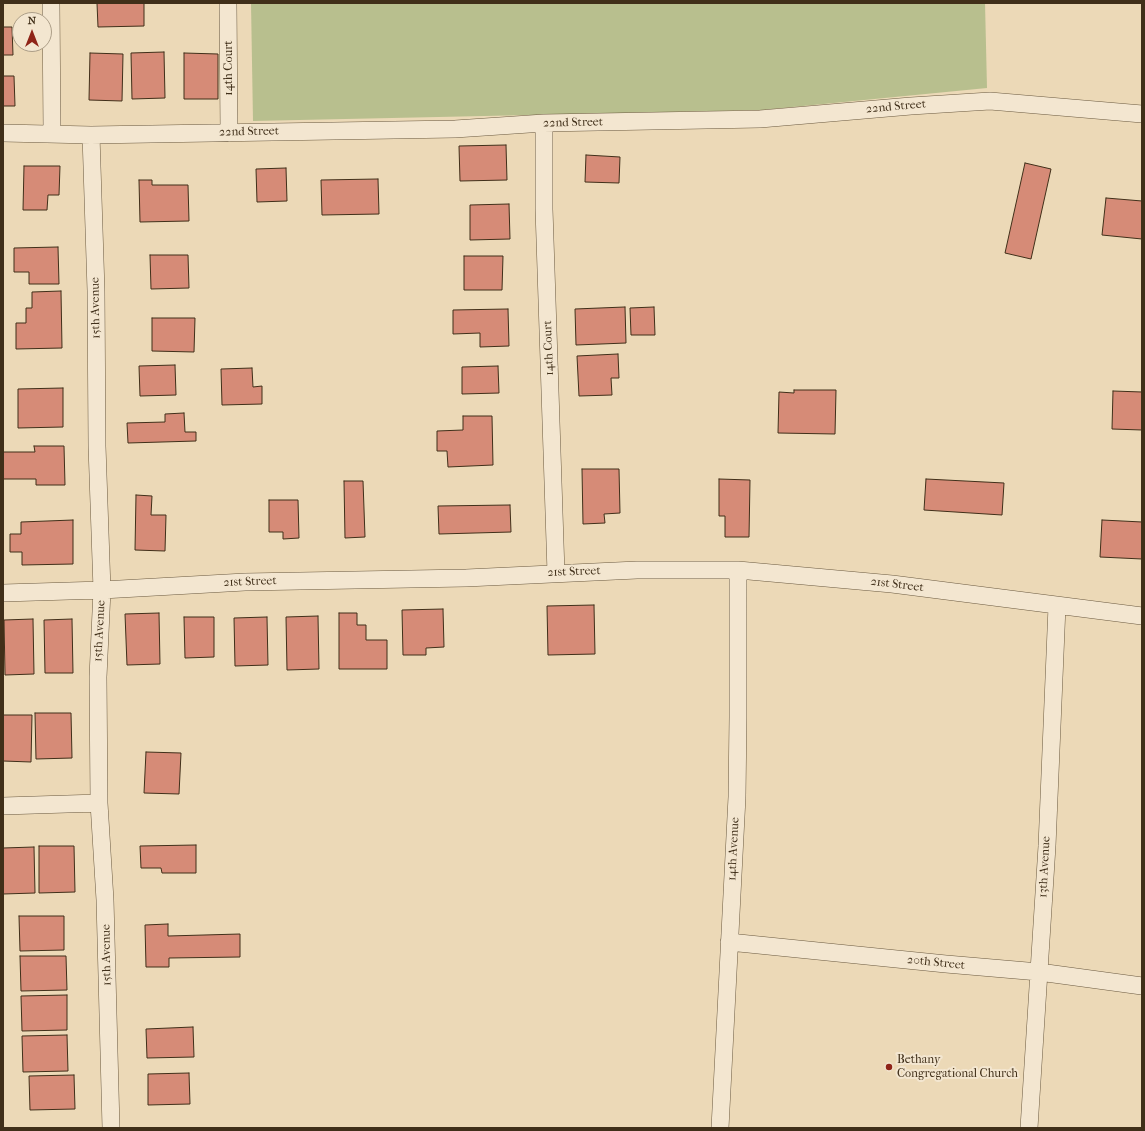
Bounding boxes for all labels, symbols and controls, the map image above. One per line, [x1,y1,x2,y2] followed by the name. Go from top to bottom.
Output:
[12,12,52,52] north arrow
[28,14,36,27] text: N
[222,40,236,96] street label: 14th Court
[865,97,927,117] street label: 22nd Street
[543,115,603,131] street label: 22nd Street
[219,124,279,140] street label: 22nd Street
[88,277,104,339] street label: 15th Avenue
[541,320,557,376] street label: 14th Court
[547,564,601,580] street label: 21st Street
[223,574,277,590] street label: 21st Street
[870,575,924,595] street label: 21st Street
[91,600,109,662] street label: 15th Avenue
[725,817,743,881] street label: 14th Avenue
[1036,836,1054,898] street label: 13th Avenue
[99,924,115,986] street label: 15th Avenue
[906,953,966,973] street label: 20th Street
[897,1053,1018,1081] place label: Bethany Congregational Church
[884,1062,894,1072] marker: Bethany Congregational Church

